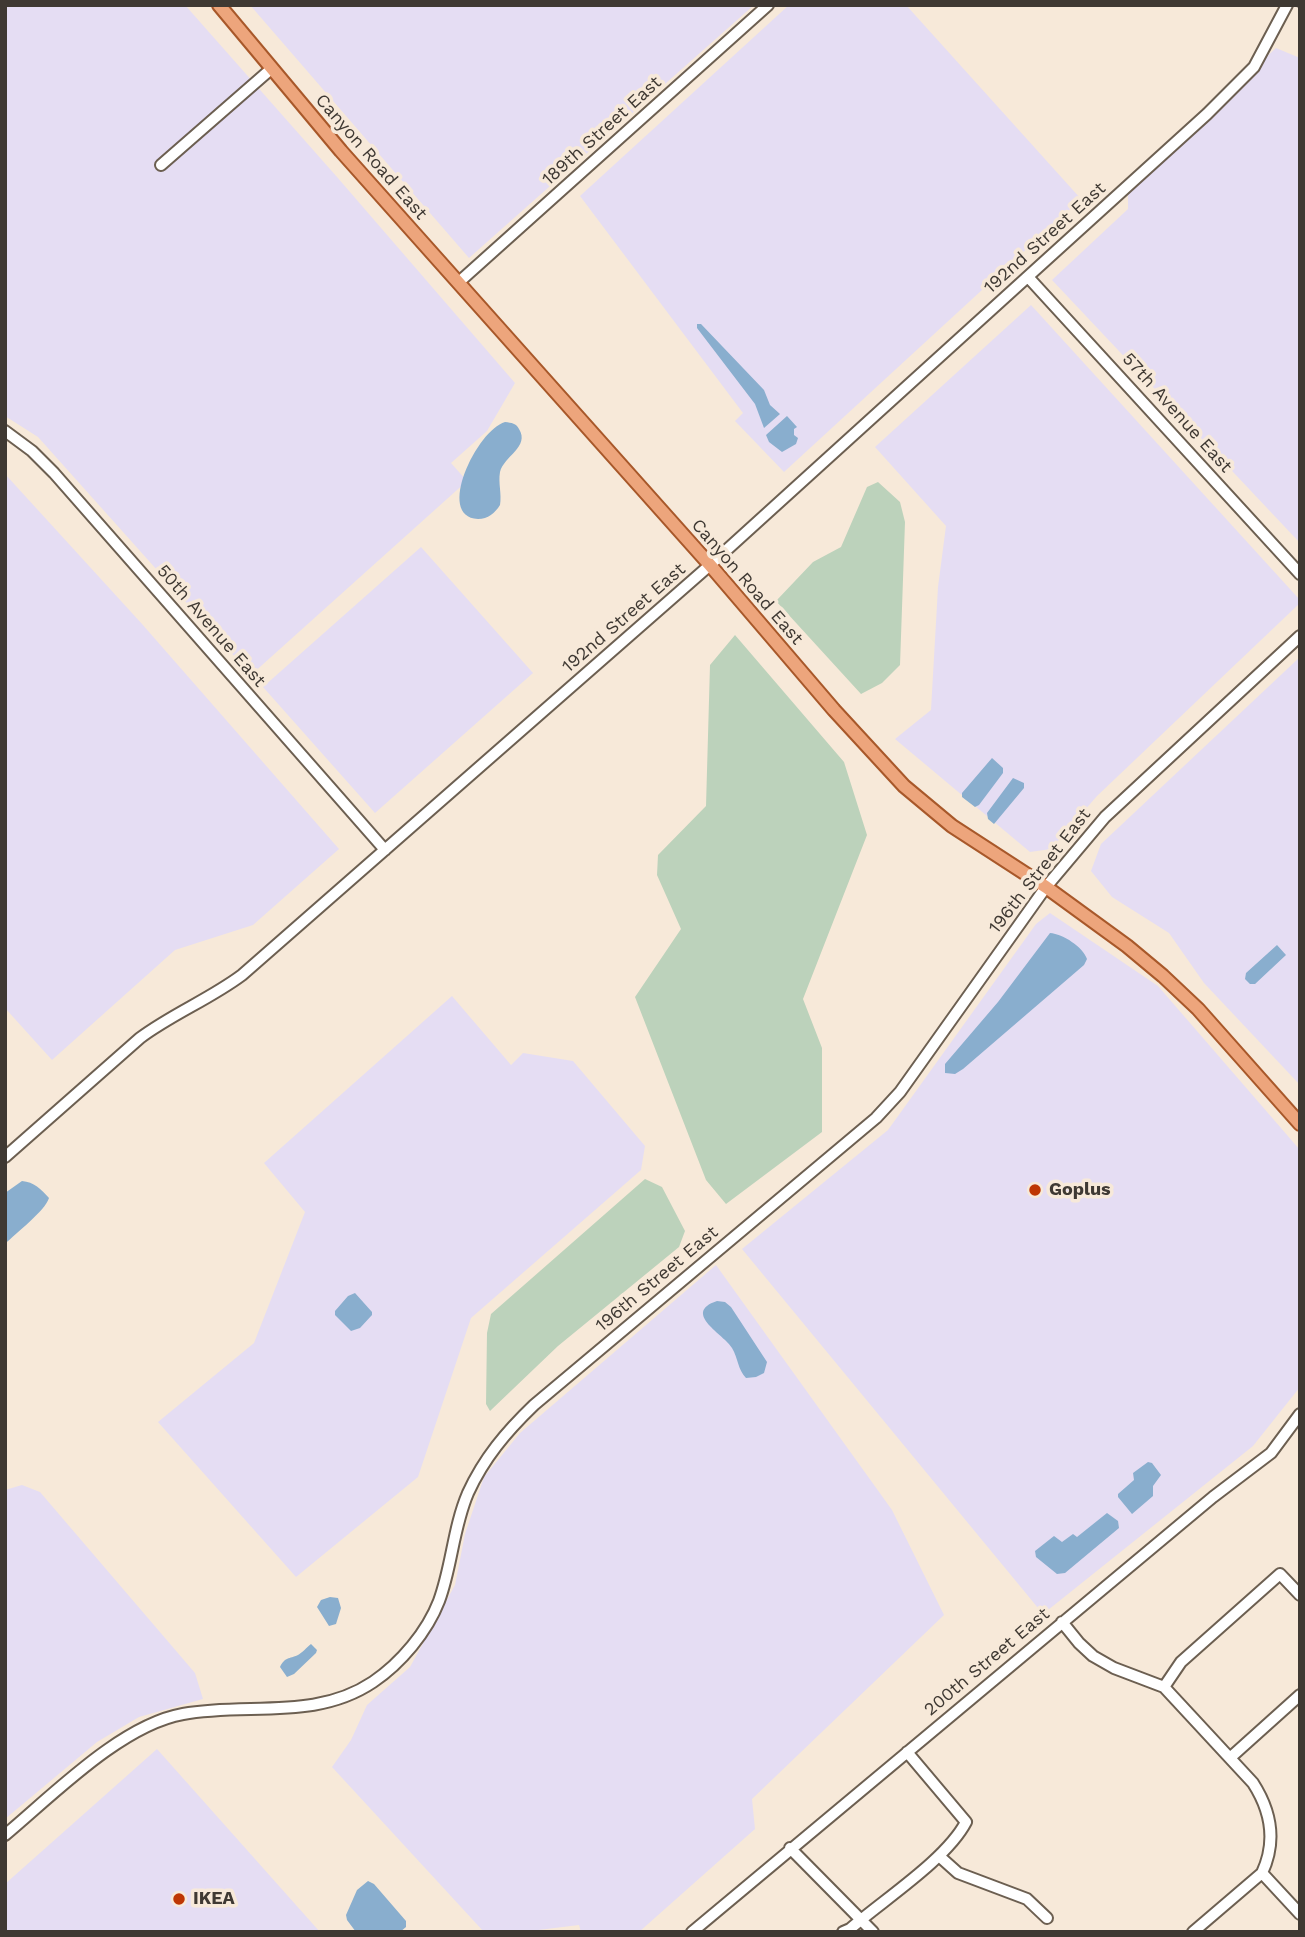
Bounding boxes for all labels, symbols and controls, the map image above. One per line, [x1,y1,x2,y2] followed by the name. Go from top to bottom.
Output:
[538,72,666,190] street label: 189th Street East
[311,90,431,224] street label: Canyon Road East
[980,178,1110,298] street label: 192nd Street East
[1117,349,1237,477] street label: 57th Avenue East
[687,515,807,649] street label: Canyon Road East
[558,559,690,677] street label: 192nd Street East
[152,560,270,692] street label: 50th Avenue East
[984,804,1096,938] street label: 196th Street East
[1049,1179,1111,1201] place label: Goplus
[1027,1182,1043,1198] marker: Goplus
[591,1222,723,1336] street label: 196th Street East
[920,1603,1054,1721] street label: 200th Street East
[193,1888,235,1910] place label: IKEA
[171,1891,187,1907] marker: IKEA

